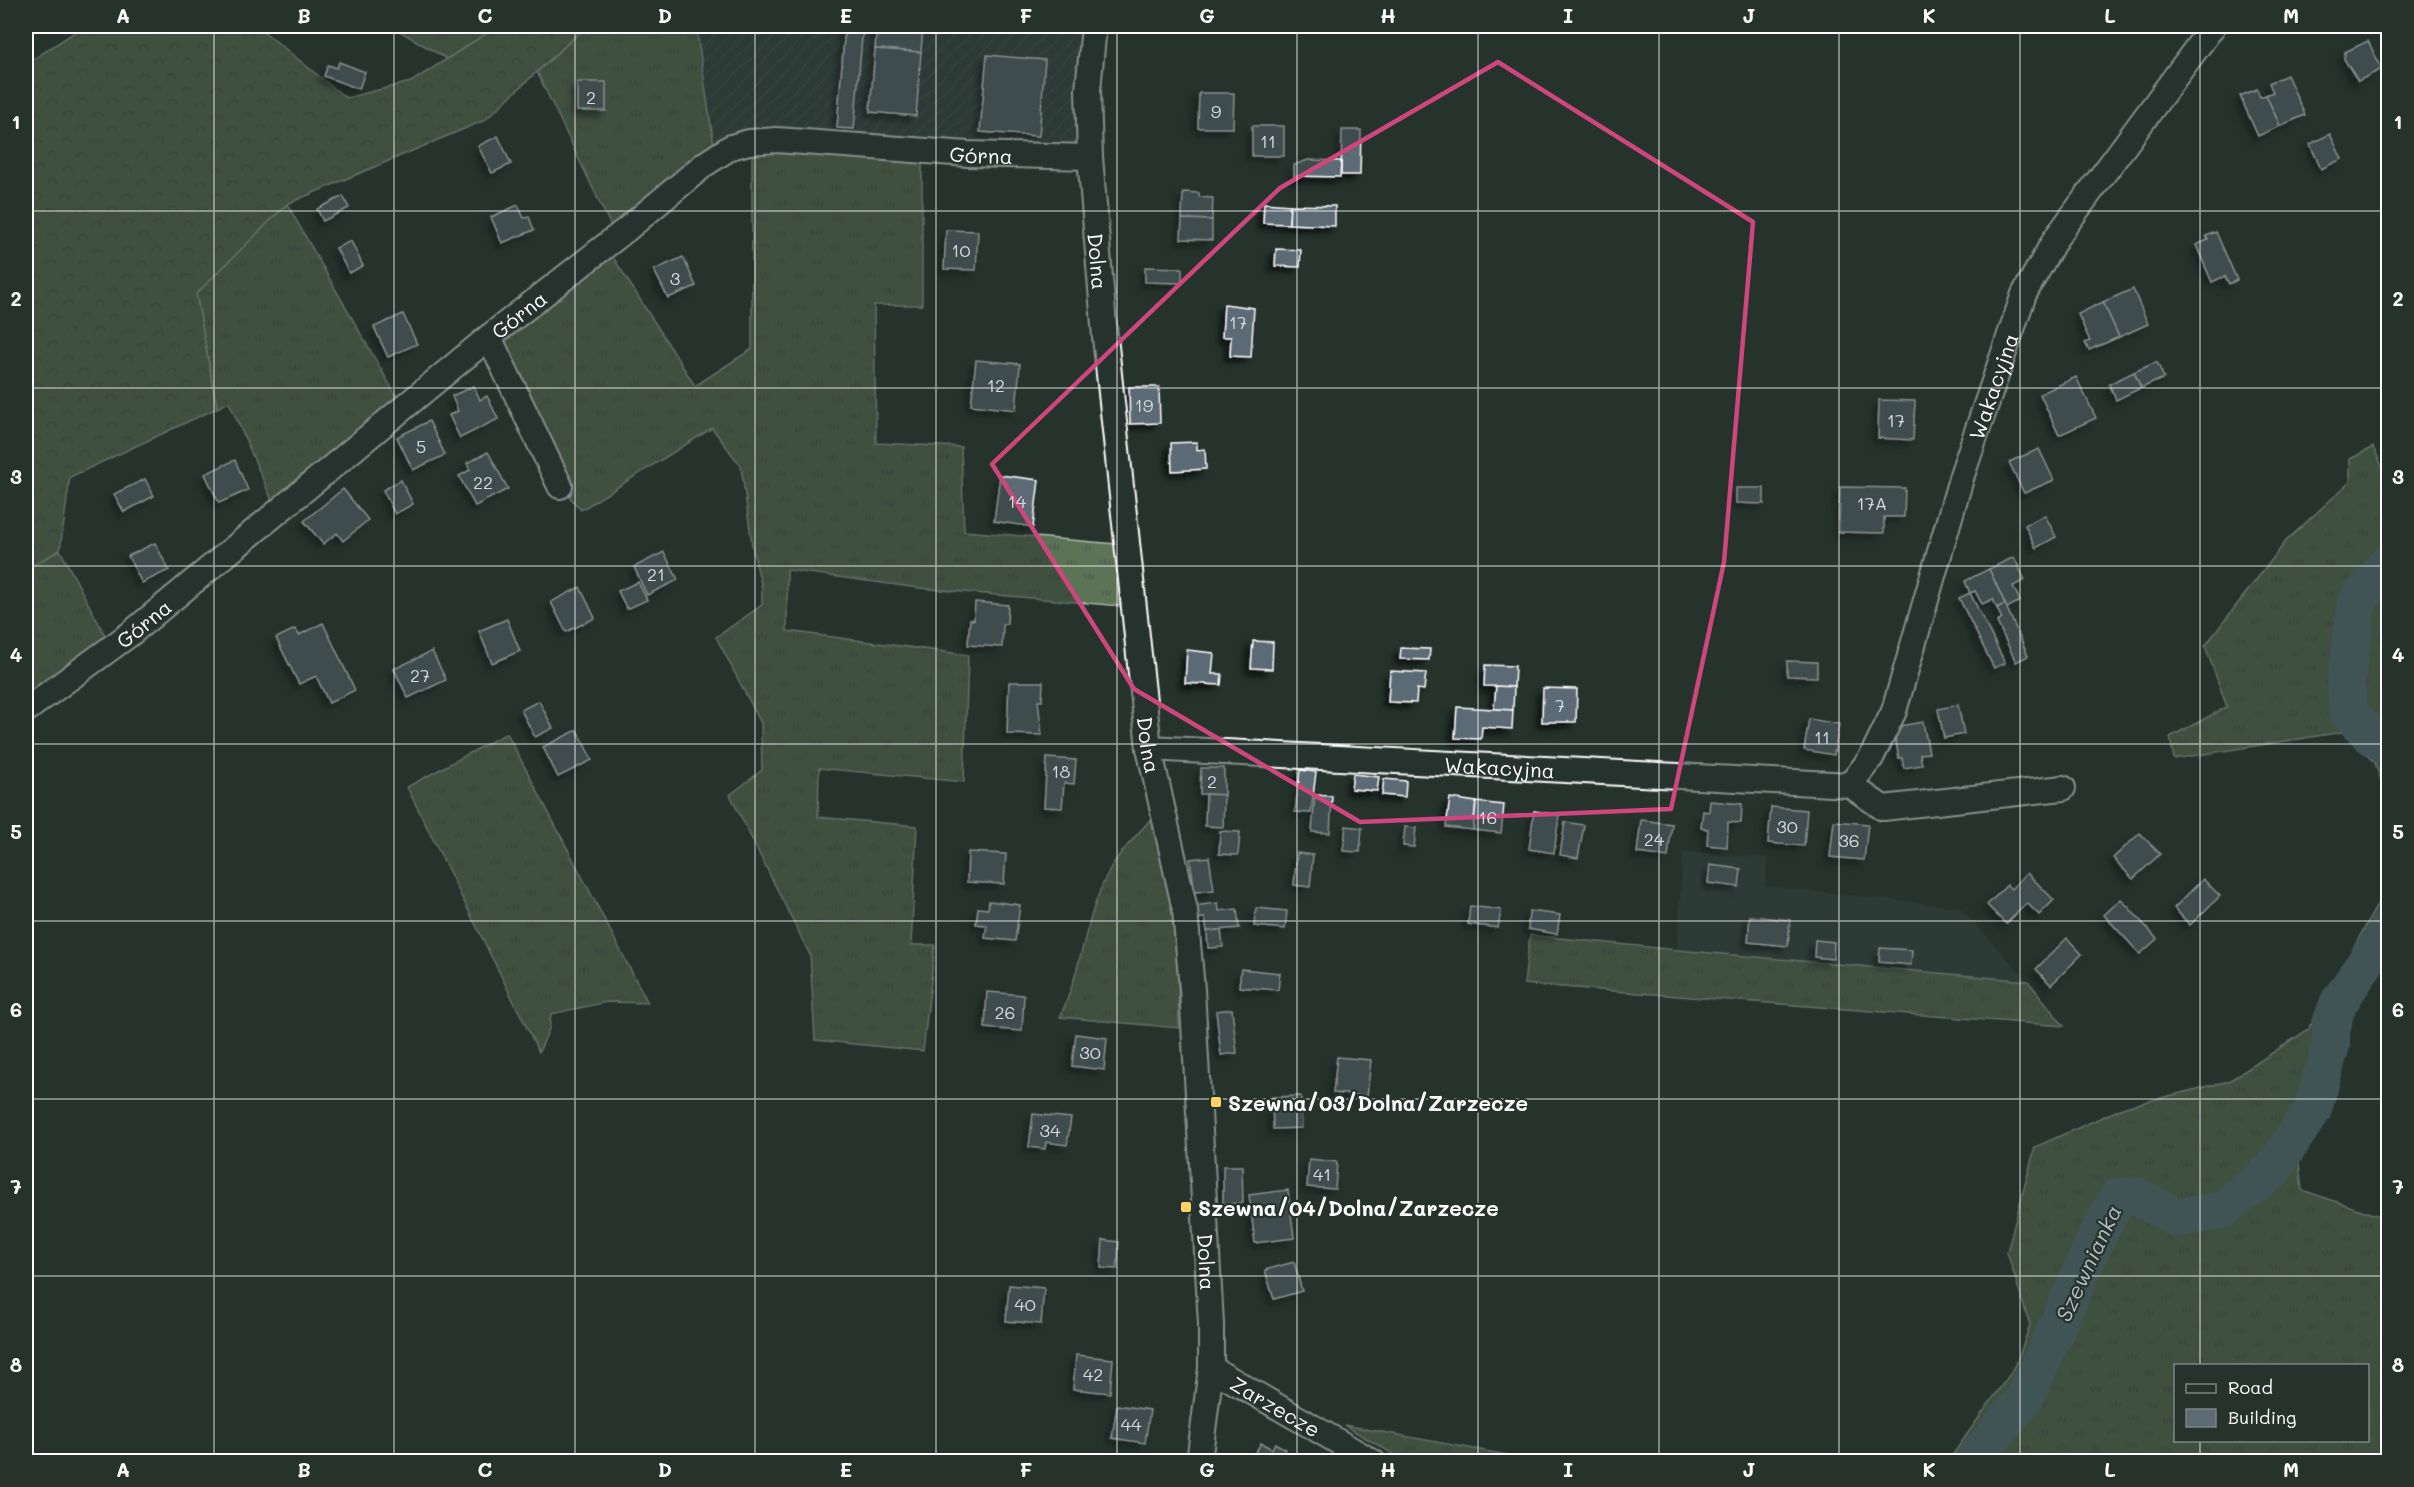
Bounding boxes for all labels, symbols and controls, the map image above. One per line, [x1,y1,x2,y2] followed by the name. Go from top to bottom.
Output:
[116,2,130,28] text: A
[297,2,311,28] text: B
[478,2,493,28] text: C
[658,2,672,28] text: D
[840,2,852,28] text: E
[1020,2,1033,28] text: F
[1199,2,1215,28] text: G
[1380,2,1396,28] text: H
[1563,2,1573,28] text: I
[1742,2,1756,28] text: J
[1922,2,1936,28] text: K
[2104,2,2116,28] text: L
[2283,2,2299,28] text: M
[586,85,596,109] house number: 2
[1211,99,1222,123] house number: 9
[12,108,20,134] text: 1
[2394,108,2402,134] text: 1
[1260,129,1276,153] house number: 11
[949,139,1013,169] street label: Górna
[1083,232,1115,291] street label: Dolna
[951,238,971,262] house number: 10
[670,266,680,290] house number: 3
[485,284,552,344] street label: Górna
[10,285,22,311] text: 2
[2392,285,2404,311] text: 2
[1229,310,1247,334] house number: 17
[1962,329,2023,443] street label: Wakacyjna
[987,373,1005,397] house number: 12
[1135,393,1154,417] house number: 19
[1887,408,1905,432] house number: 17
[416,434,426,458] house number: 5
[10,463,22,489] text: 3
[2392,463,2404,489] text: 3
[473,470,493,494] house number: 22
[1008,489,1027,513] house number: 14
[1857,491,1887,515] house number: 17A
[647,562,665,586] house number: 21
[110,592,176,653] street label: Górna
[10,641,23,667] text: 4
[2392,641,2405,667] text: 4
[410,663,430,687] house number: 27
[1555,693,1565,717] house number: 7
[1132,715,1168,775] street label: Dolna
[1814,725,1830,749] house number: 11
[1443,750,1556,783] street label: Wakacyjna
[1052,759,1071,783] house number: 18
[1207,769,1217,793] house number: 2
[1479,805,1497,829] house number: 16
[1776,814,1798,838] house number: 30
[10,818,22,844] text: 5
[2392,818,2404,844] text: 5
[1644,827,1665,851] house number: 24
[1838,828,1860,852] house number: 36
[10,996,22,1022] text: 6
[2392,996,2404,1022] text: 6
[995,1000,1015,1024] house number: 26
[1079,1040,1101,1064] house number: 30
[1228,1089,1528,1116] place label: Szewna/03/Dolna/Zarzecze
[1209,1095,1223,1109] marker: Szewna/03/Dolna/Zarzecze
[1039,1118,1061,1142] house number: 34
[1313,1162,1331,1186] house number: 41
[10,1173,22,1199] text: 7
[2392,1173,2404,1199] text: 7
[1198,1194,1499,1221] place label: Szewna/04/Dolna/Zarzecze
[1179,1200,1193,1214] marker: Szewna/04/Dolna/Zarzecze
[2048,1200,2128,1326] water label: Szewnianka
[1192,1233,1223,1291] street label: Dolna
[1014,1292,1036,1316] house number: 40
[10,1351,22,1377] text: 8
[2392,1351,2404,1377] text: 8
[1083,1362,1103,1386] house number: 42
[2174,1364,2369,1442] legend
[1226,1369,1326,1442] street label: Zarzecze
[2228,1375,2273,1399] text: Road
[2228,1405,2296,1429] text: Building
[1120,1412,1142,1436] house number: 44
[116,1456,130,1482] text: A
[297,1456,311,1482] text: B
[478,1456,493,1482] text: C
[658,1456,672,1482] text: D
[840,1456,852,1482] text: E
[1020,1456,1033,1482] text: F
[1199,1456,1215,1482] text: G
[1380,1456,1396,1482] text: H
[1563,1456,1573,1482] text: I
[1742,1456,1756,1482] text: J
[1922,1456,1936,1482] text: K
[2104,1456,2116,1482] text: L
[2283,1456,2299,1482] text: M

